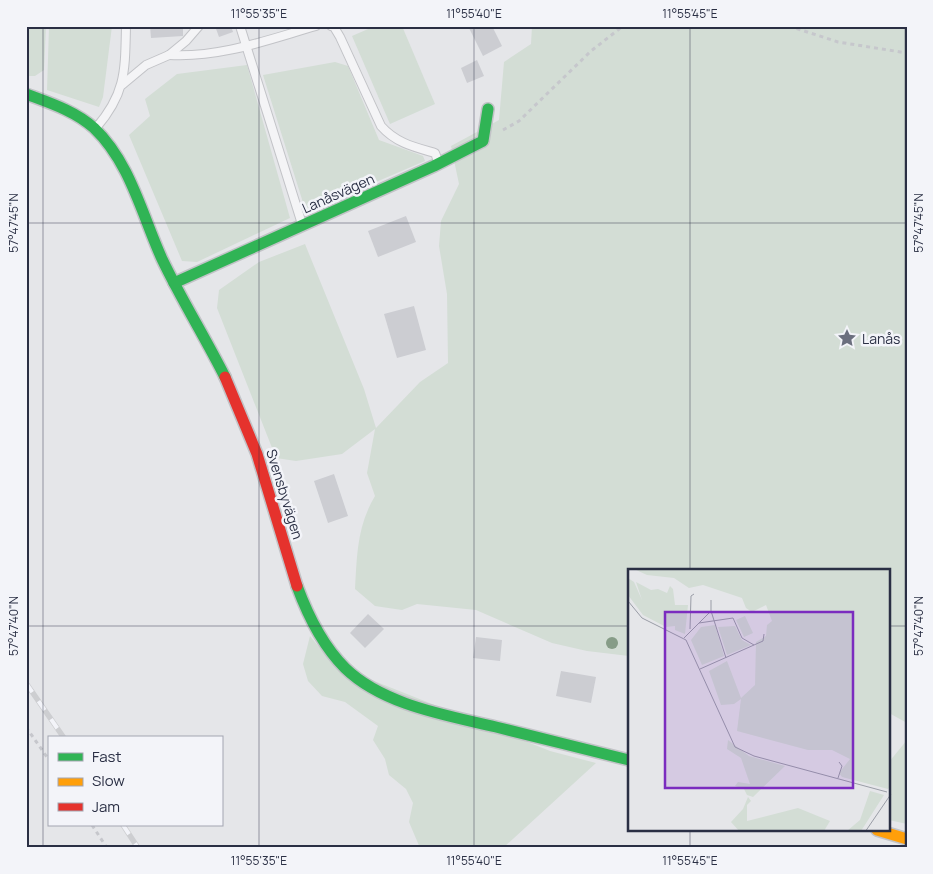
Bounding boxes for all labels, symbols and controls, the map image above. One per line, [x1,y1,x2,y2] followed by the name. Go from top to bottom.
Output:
[231,5,287,22] text: 11°55'35"E
[446,5,502,22] text: 11°55'40"E
[662,5,718,22] text: 11°55'45"E
[299,169,377,217] street label: Lanåsvägen
[5,193,22,253] text: 57°47'45"N
[910,193,927,253] text: 57°47'45"N
[836,327,858,349] place icon: Lanås
[862,329,900,348] place label: Lanås
[262,447,308,541] street label: Svensbyvägen
[628,569,890,832] inset map
[5,596,22,656] text: 57°47'40"N
[910,596,927,656] text: 57°47'40"N
[48,736,222,826] legend
[92,746,121,767] text: Fast
[92,770,125,791] text: Slow
[92,796,120,817] text: Jam
[231,852,287,869] text: 11°55'35"E
[446,852,502,869] text: 11°55'40"E
[662,852,718,869] text: 11°55'45"E

